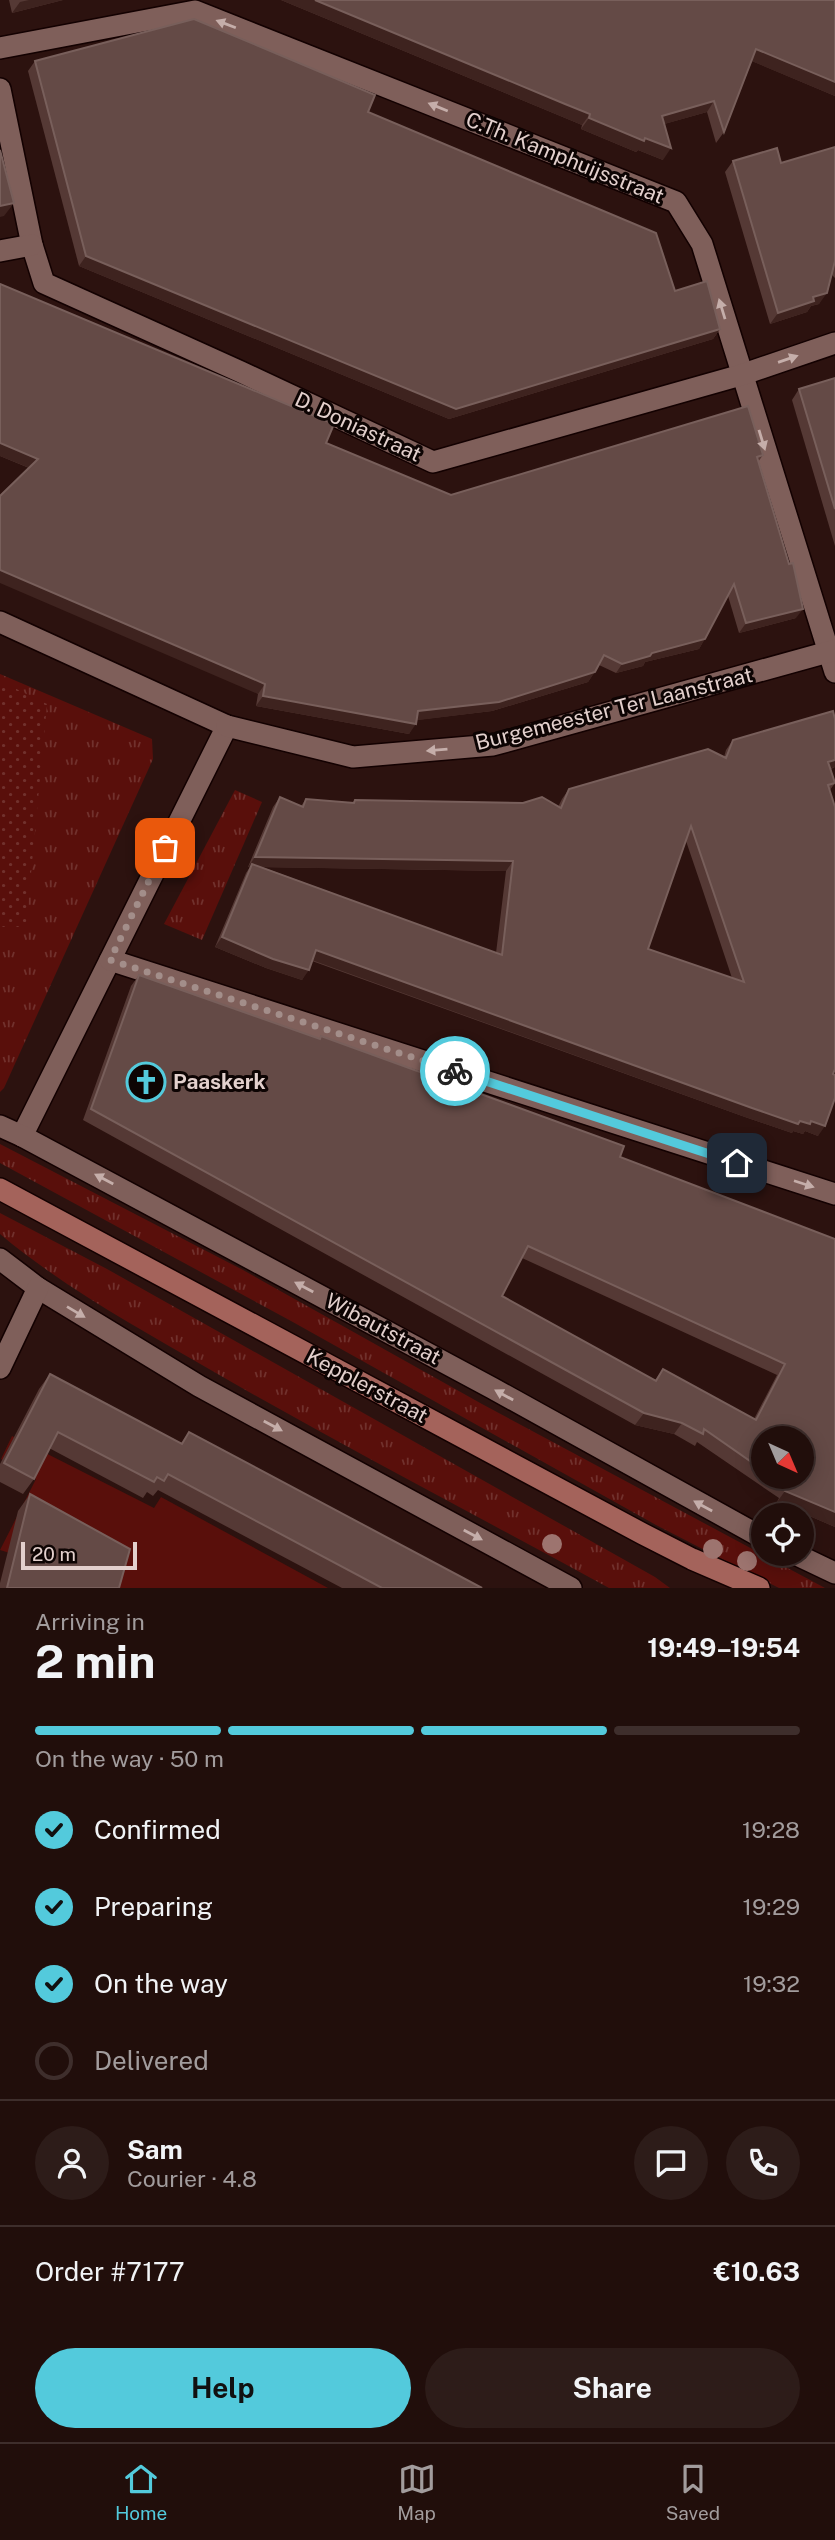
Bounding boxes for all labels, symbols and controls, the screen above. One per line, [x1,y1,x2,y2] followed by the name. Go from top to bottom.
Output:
[215,18,236,29] one-way arrow
[427,102,448,113] one-way arrow
[462,106,668,209] street label: C.Th. Kamphuijsstraat
[716,299,726,320] one-way arrow
[778,353,799,364] one-way arrow
[291,386,425,467] street label: D. Doniastraat
[757,429,768,450] one-way arrow
[473,662,755,755] street label: Burgemeester Ter Laanstraat
[426,744,448,755] one-way arrow
[135,818,195,878] pin
[146,829,184,867] icon: bag
[420,1036,490,1106] courier
[436,1052,474,1090] icon: bike
[125,1061,167,1103] church icon: Paaskerk
[173,1069,266,1094] place label: Paaskerk
[707,1133,767,1193] pin
[718,1144,756,1182] icon: home
[93,1174,113,1186] one-way arrow
[794,1179,815,1190] one-way arrow
[294,1281,314,1293] one-way arrow
[321,1288,445,1369] street label: Wibautstraat
[67,1305,86,1318] one-way arrow
[302,1343,432,1428] street label: Kepplerstraat
[495,1389,514,1401] one-way arrow
[263,1420,283,1432] one-way arrow
[751,1426,814,1489] north arrow
[751,1426,814,1566] map controls
[693,1500,713,1512] one-way arrow
[751,1503,814,1566] button: locate
[463,1529,483,1540] one-way arrow
[21,1539,136,1571] scale bar
[32,1543,76,1565] text: 20 m
[35,1608,145,1635] text: Arriving in
[647,1632,800,1663] text: 19:49–19:54
[35,1634,155,1688] text: 2 min
[35,1745,224,1772] text: On the way · 50 m
[35,1811,73,1849] icon: check
[94,1814,221,1845] text: Confirmed
[742,1816,800,1843] text: 19:28
[35,1888,73,1926] icon: check
[94,1891,213,1922] text: Preparing
[743,1893,800,1920] text: 19:29
[35,1965,73,2003] icon: check
[94,1968,228,1999] text: On the way
[743,1970,800,1997] text: 19:32
[94,2045,209,2076] text: Delivered
[35,2126,109,2200] button: person
[634,2126,708,2200] button: chat
[726,2126,800,2200] button: phone
[127,2134,183,2165] text: Sam
[127,2165,257,2192] text: Courier · 4.8
[35,2256,185,2287] text: Order #7177
[714,2256,800,2287] text: €10.63
[35,2348,411,2428] button: Help
[425,2348,800,2428] button: Share
[115,2460,167,2524] tab: Home
[397,2460,436,2524] tab: Map
[666,2460,720,2524] tab: Saved

